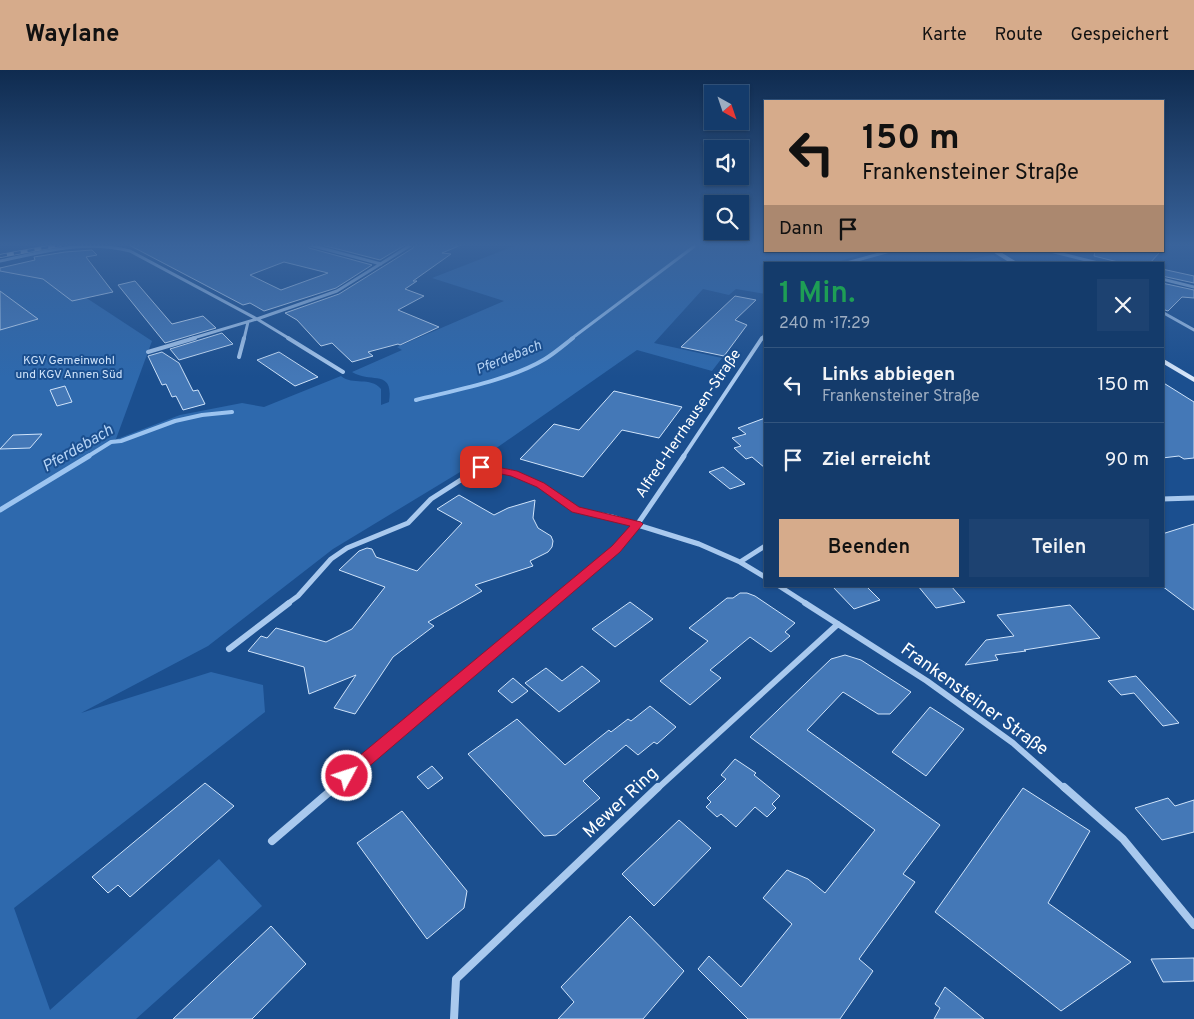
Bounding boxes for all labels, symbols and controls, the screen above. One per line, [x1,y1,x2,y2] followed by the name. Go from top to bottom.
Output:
[25,20,119,50] text: Waylane
[922,24,967,47] text: Karte
[995,24,1043,47] text: Route
[1071,24,1169,47] text: Gespeichert
[704,85,749,130] north arrow
[704,85,749,240] map controls
[862,117,960,161] text: 150 m
[779,120,844,185] icon: left
[704,140,749,185] button: sound
[862,160,1079,187] text: Frankensteiner Straße
[704,195,749,240] button: search
[834,215,862,243] icon: arrive
[779,217,824,241] text: Dann
[779,276,855,313] text: 1 Min.
[1097,279,1149,331] button: close
[779,314,870,334] text: 240 m · 17:29
[474,337,544,379] water label: Pferdebach
[632,346,746,502] street label: Alfred-Herrhausen-Straße
[15,353,123,383] park label: KGV Gemeinwohl und KGV Annen Süd
[822,363,955,387] text: Links abbiegen
[779,371,807,399] icon: left
[1097,373,1149,397] text: 150 m
[822,387,980,407] text: Frankensteiner Straße
[39,420,117,477] water label: Pferdebach
[460,446,502,488] pin
[779,446,807,474] icon: arrive
[822,448,931,472] text: Ziel erreicht
[1105,448,1149,472] text: 90 m
[467,453,495,481] icon: arrive
[779,519,959,577] button: Beenden
[969,519,1149,577] button: Teilen
[896,639,1052,761] street label: Frankensteiner Straße
[320,749,372,801] position arrow
[578,762,664,844] street label: Mewer Ring

